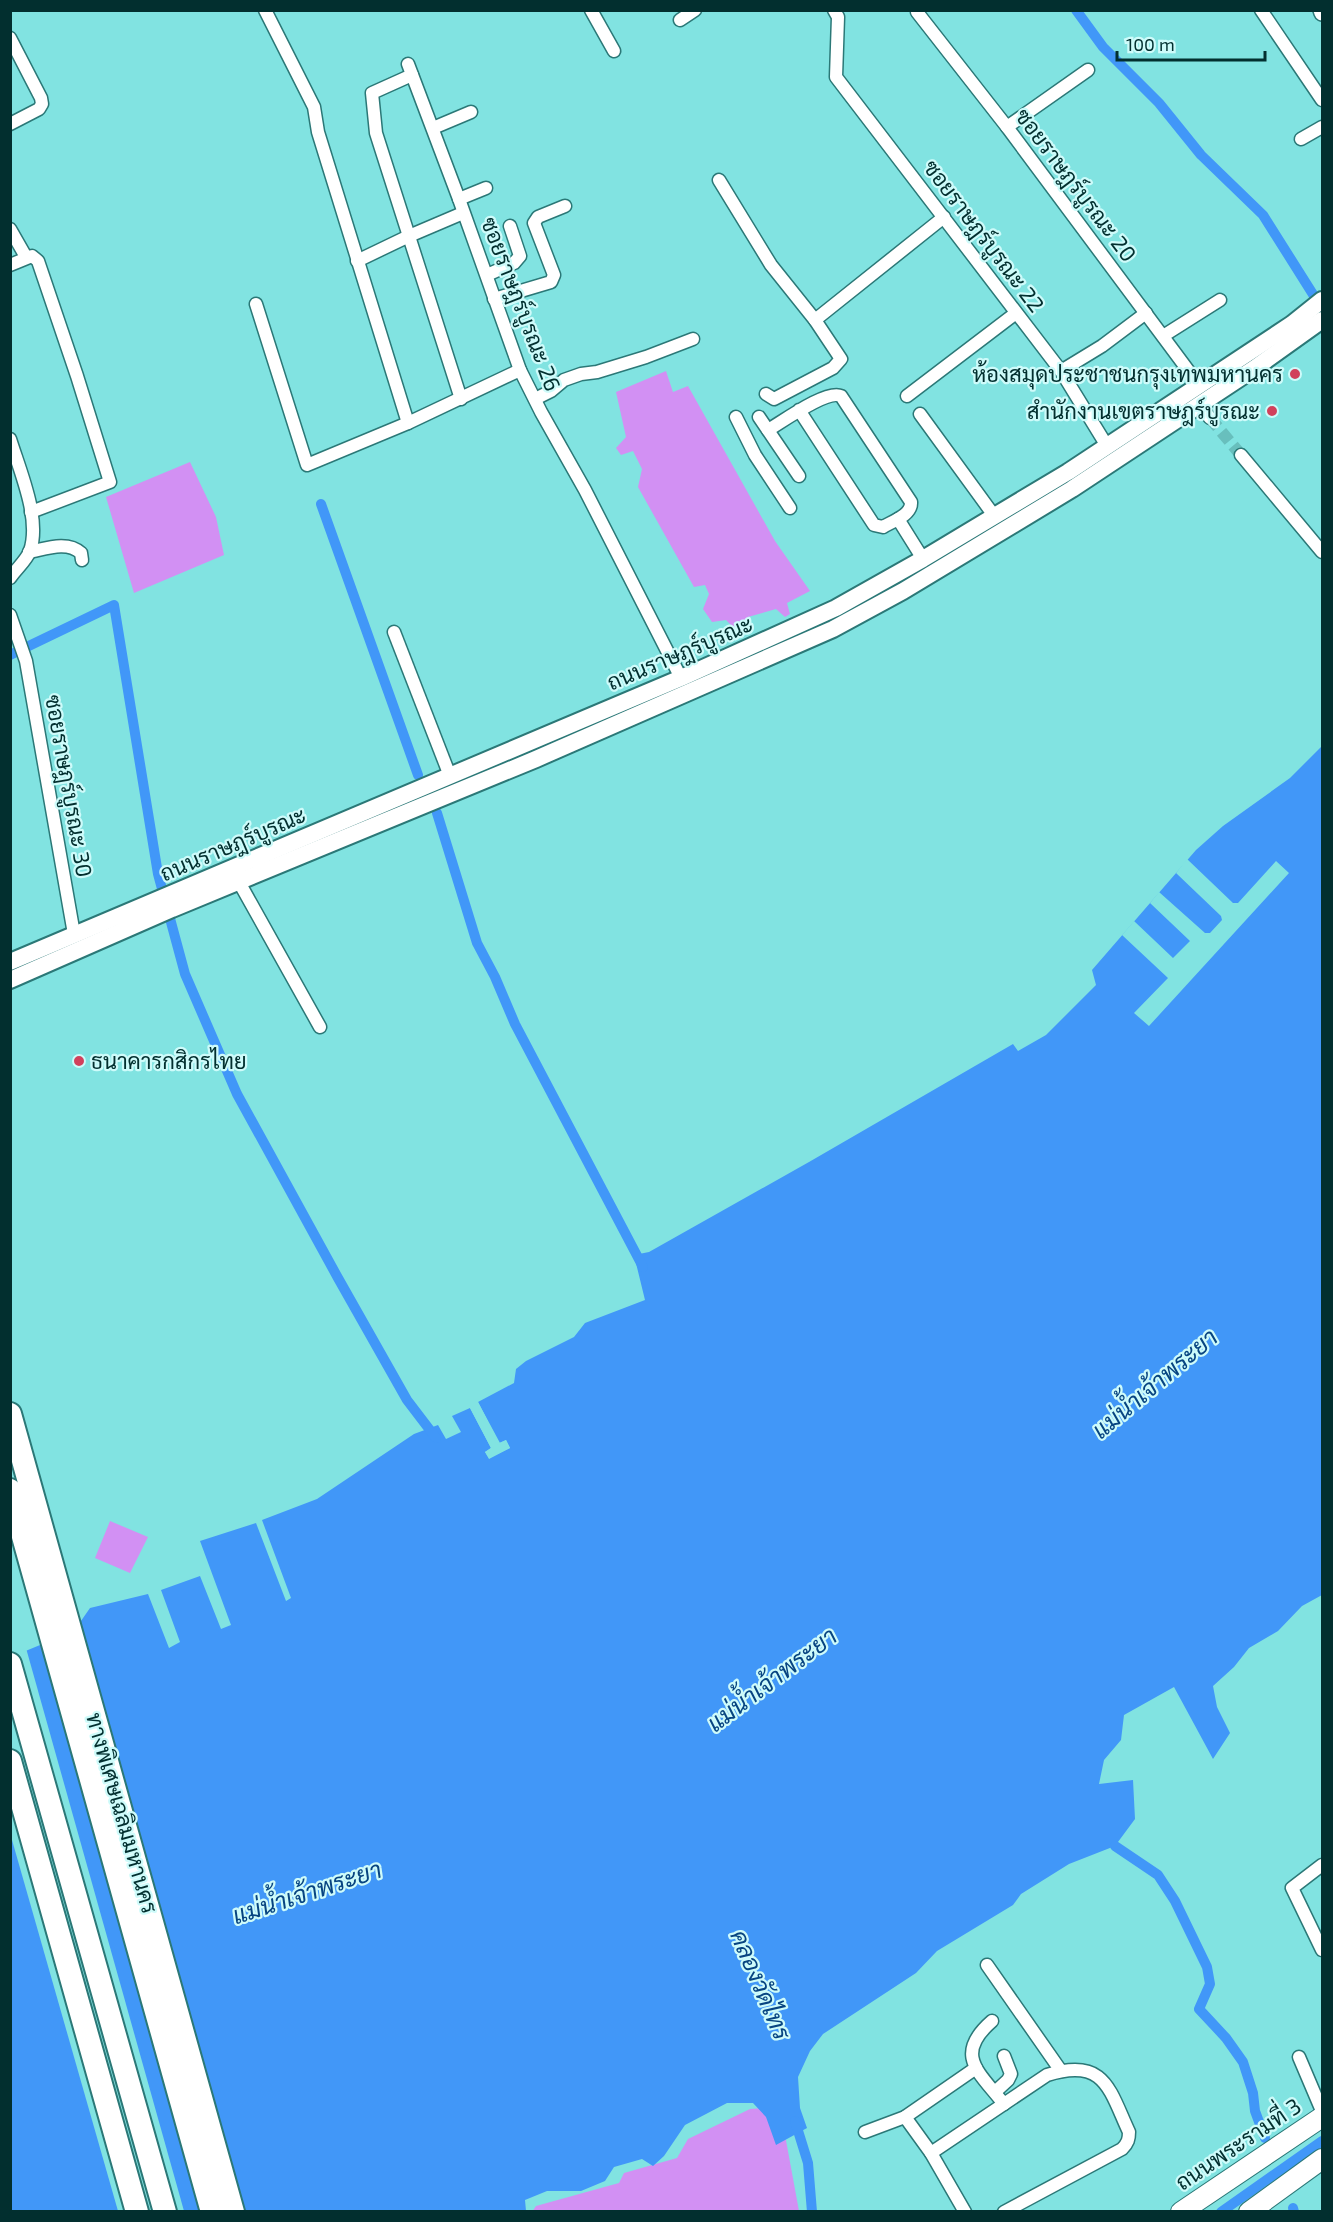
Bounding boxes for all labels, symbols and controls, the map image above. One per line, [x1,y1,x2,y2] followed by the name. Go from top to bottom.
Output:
[1117,24,1266,62] scale bar
[1126,33,1175,55] text: 100 m
[1008,103,1143,268] street label: ซอยราษฎร์บูรณะ 20
[916,154,1051,319] street label: ซอยราษฎร์บูรณะ 22
[473,213,567,396] street label: ซอยราษฎร์บูรณะ 26
[972,360,1283,390] place label: ห้องสมุดประชาชนกรุงเทพมหานคร
[1288,367,1302,381] marker: ห้องสมุดประชาชนกรุงเทพมหานคร
[1027,397,1260,427] place label: สำนักงานเขตราษฎร์บูรณะ
[1265,404,1279,418] marker: สำนักงานเขตราษฎร์บูรณะ
[603,610,758,698] street label: ถนนราษฎร์บูรณะ
[37,693,99,880] street label: ซอยราษฎร์บูรณะ 30
[156,801,311,889] street label: ถนนราษฎร์บูรณะ
[91,1047,247,1073] place label: ธนาคารกสิกรไทย
[72,1054,86,1068] marker: ธนาคารกสิกรไทย
[1083,1319,1223,1444] water label: แม่น้ำเจ้าพระยา
[698,1617,842,1737] water label: แม่น้ำเจ้าพระยา
[82,1709,164,1916] street label: ทางพิเศษเฉลิมมหานคร
[227,1850,385,1929] water label: แม่น้ำเจ้าพระยา
[725,1925,798,2045] water label: คลองวัดไทร
[1167,2088,1305,2195] street label: ถนนพระรามที่ 3

